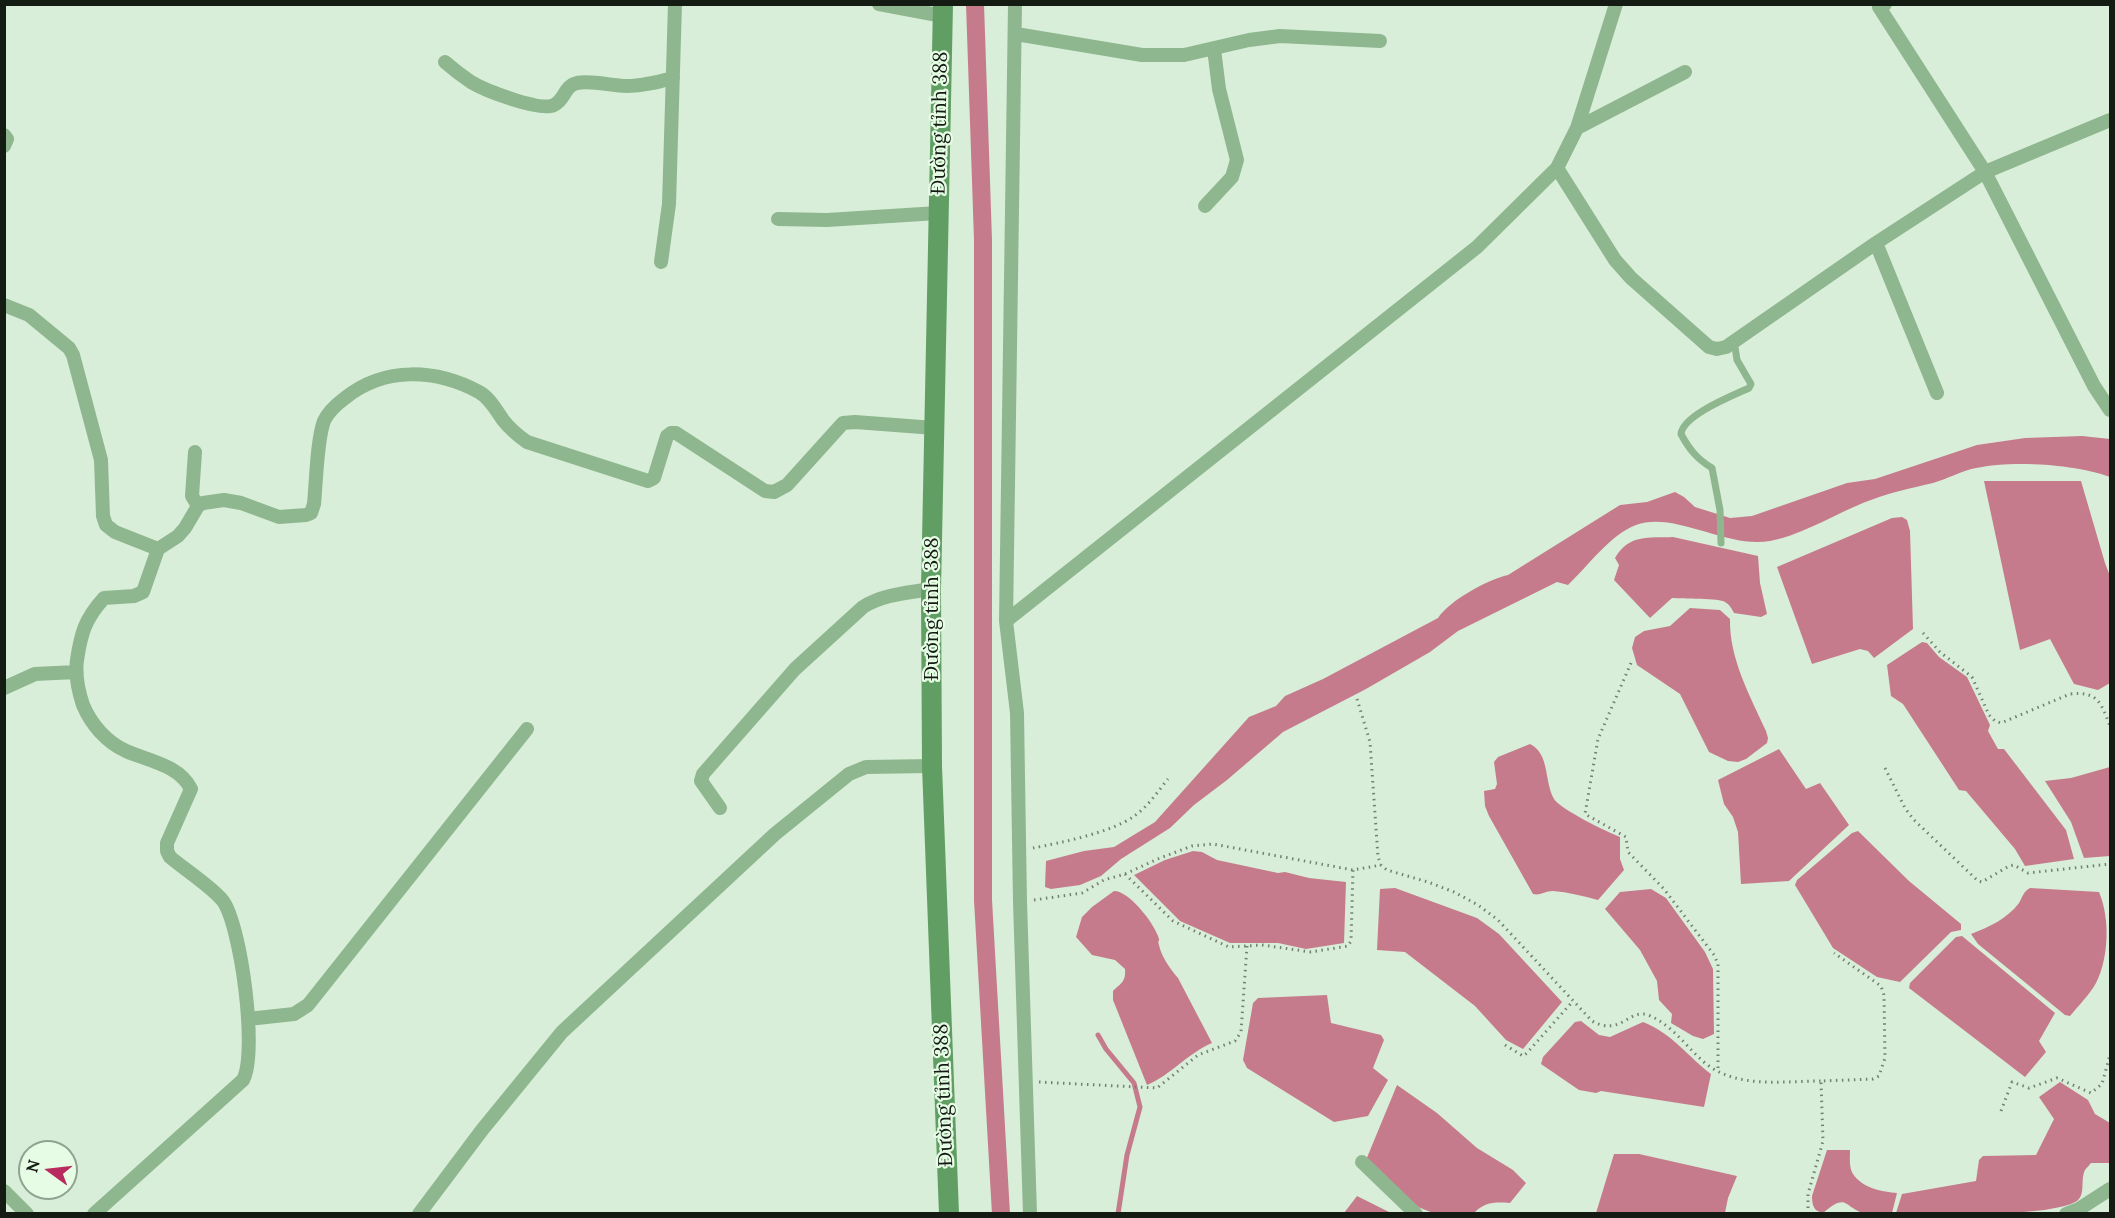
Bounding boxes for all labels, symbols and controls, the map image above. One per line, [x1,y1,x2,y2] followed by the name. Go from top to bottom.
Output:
[927,51,953,195] street label: Đường tỉnh 388
[920,537,944,681] street label: Đường tỉnh 388
[930,1023,958,1167] street label: Đường tỉnh 388
[18,1140,78,1200] north arrow
[21,1157,44,1174] text: N

